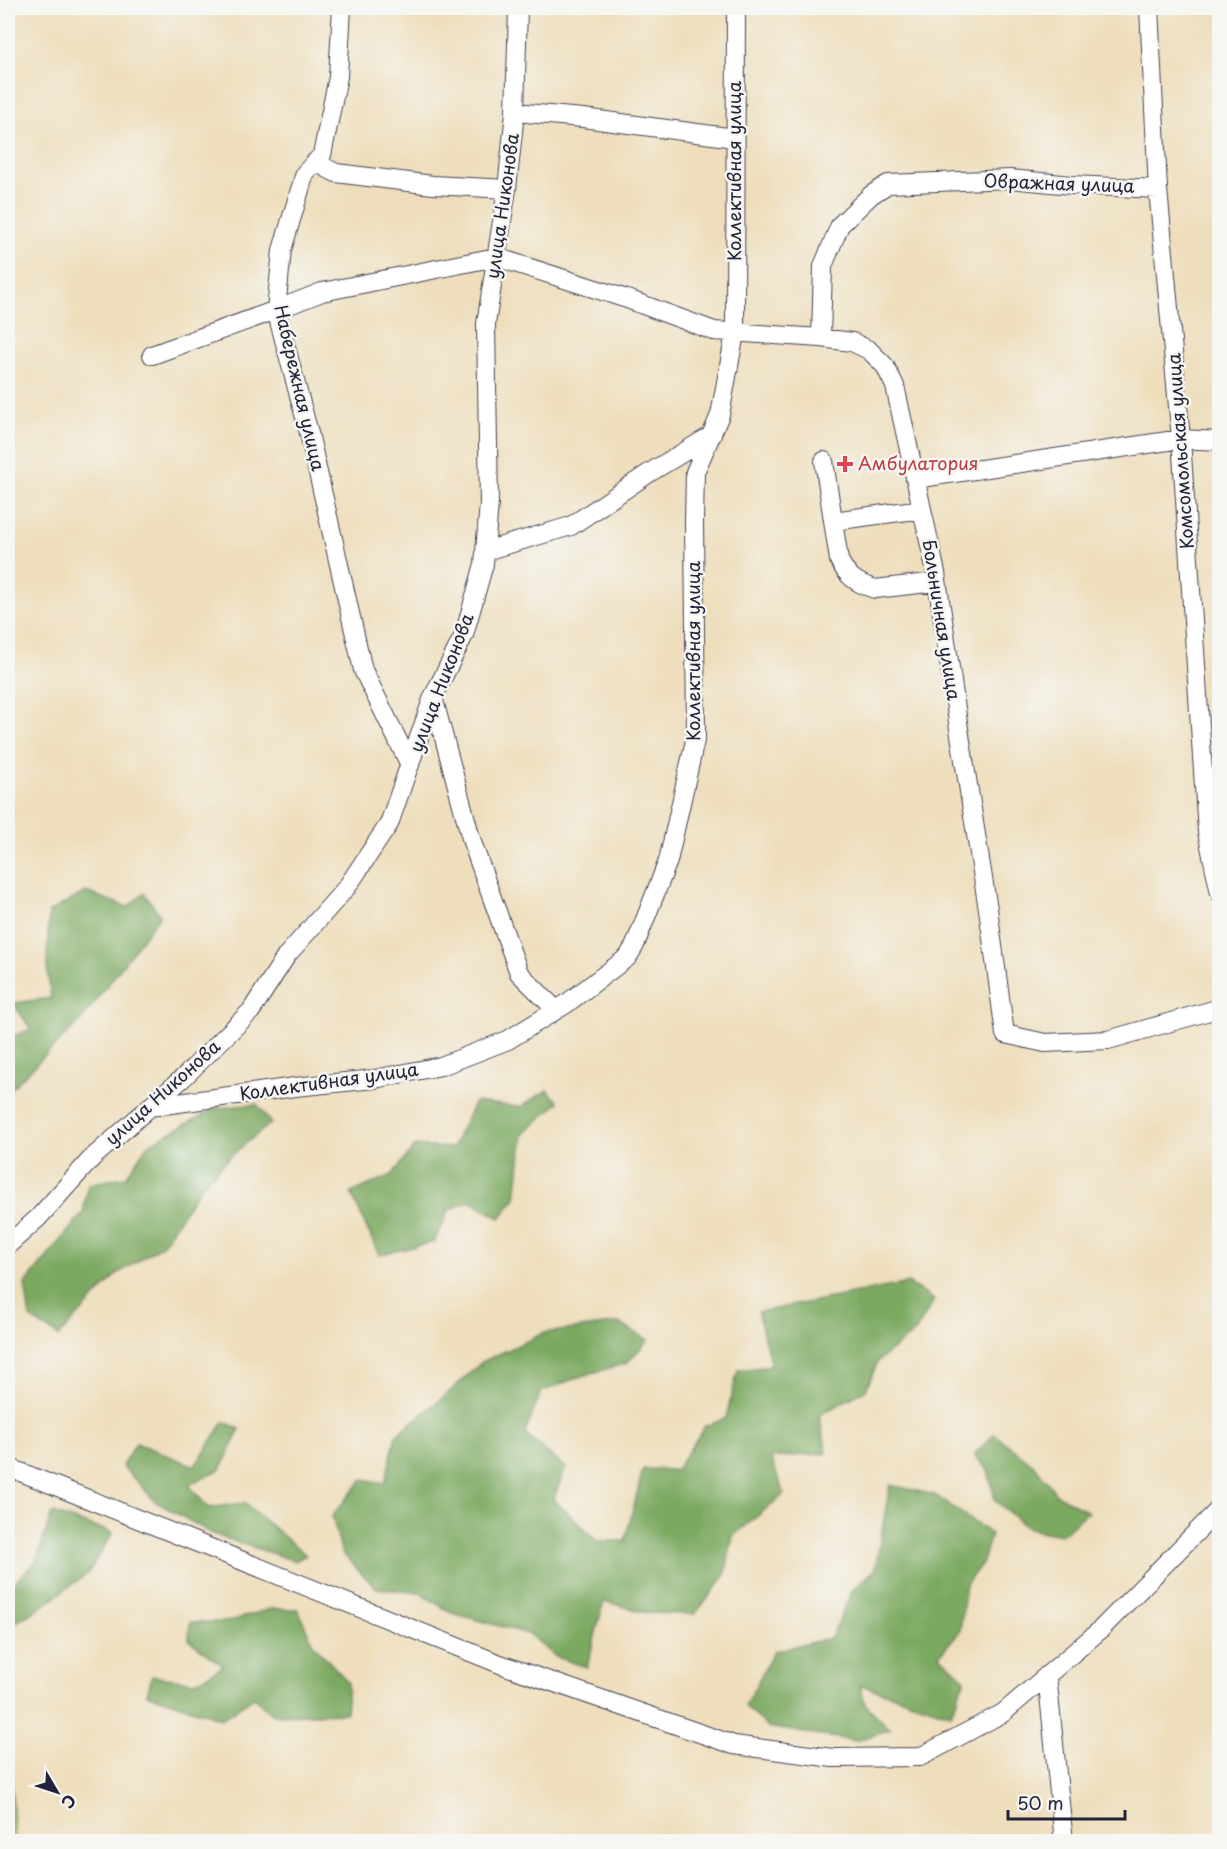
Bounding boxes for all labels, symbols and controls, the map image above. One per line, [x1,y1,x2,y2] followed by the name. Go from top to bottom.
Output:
[720,80,747,261] street label: Коллективная улица
[478,130,525,280] street label: улица Никонова
[983,166,1136,199] street label: Овражная улица
[268,302,333,474] street label: Набережная улица
[1159,352,1200,550] street label: Комсомольская улица
[858,449,979,476] place label: Амбулатория
[836,455,854,473] marker: Амбулатория
[916,537,969,703] street label: Больничная улица
[679,560,706,741] street label: Коллективная улица
[402,608,480,756] street label: улица Никонова
[98,1032,226,1151] street label: улица Никонова
[238,1055,420,1106] street label: Коллективная улица
[27,1762,87,1822] north arrow
[1008,1783,1125,1821] scale bar
[1017,1789,1064,1816] text: 50 m
[56,1790,83,1814] text: С

